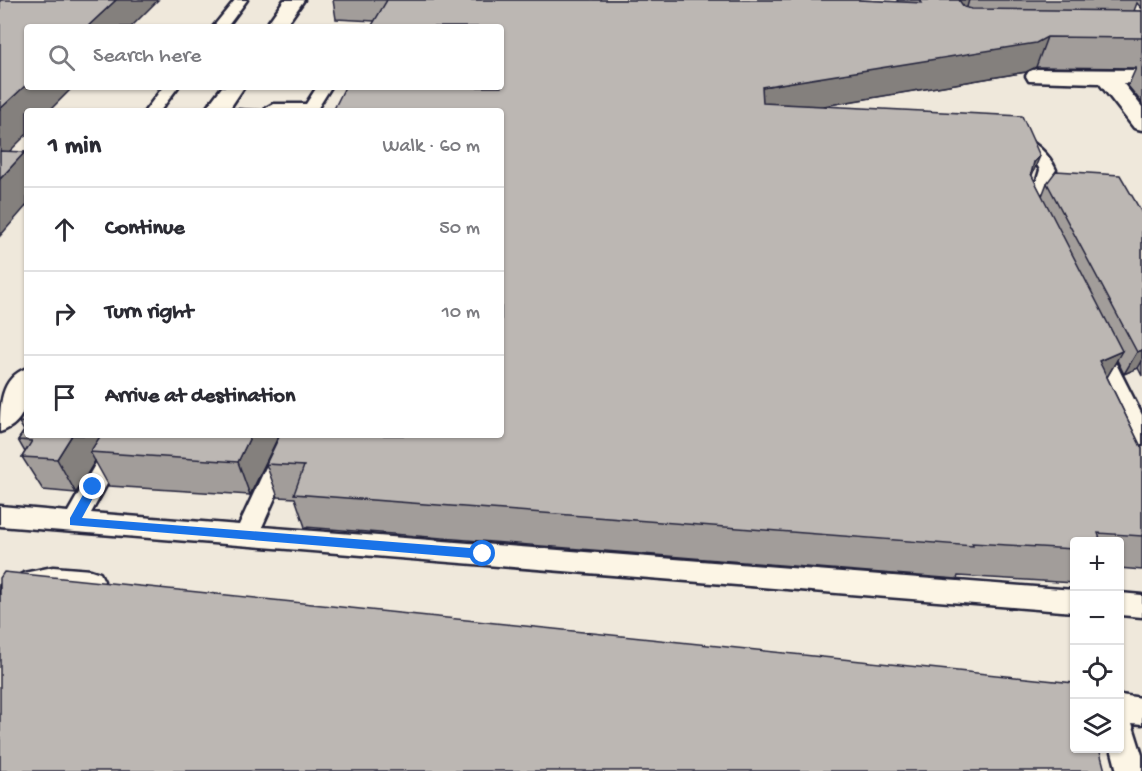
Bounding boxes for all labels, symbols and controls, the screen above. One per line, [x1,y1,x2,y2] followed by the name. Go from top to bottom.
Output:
[24,24,504,90] search box
[45,41,78,74] icon: search
[93,44,201,70] text: Search here
[48,132,101,163] text: 1 min
[382,136,480,159] text: Walk · 60 m
[48,213,81,246] icon: ahead
[105,216,185,242] text: Continue
[439,218,480,241] text: 50 m
[48,297,81,330] icon: right
[105,300,193,326] text: Turn right
[442,302,480,325] text: 10 m
[48,381,81,414] icon: arrive
[105,384,295,410] text: Arrive at destination
[79,473,105,499] route end
[1070,537,1124,753] map controls
[1070,537,1124,591] button: +
[469,540,495,566] route start
[1070,591,1124,645] button: −
[1070,645,1124,699] button: locate
[1070,699,1124,753] button: layers

